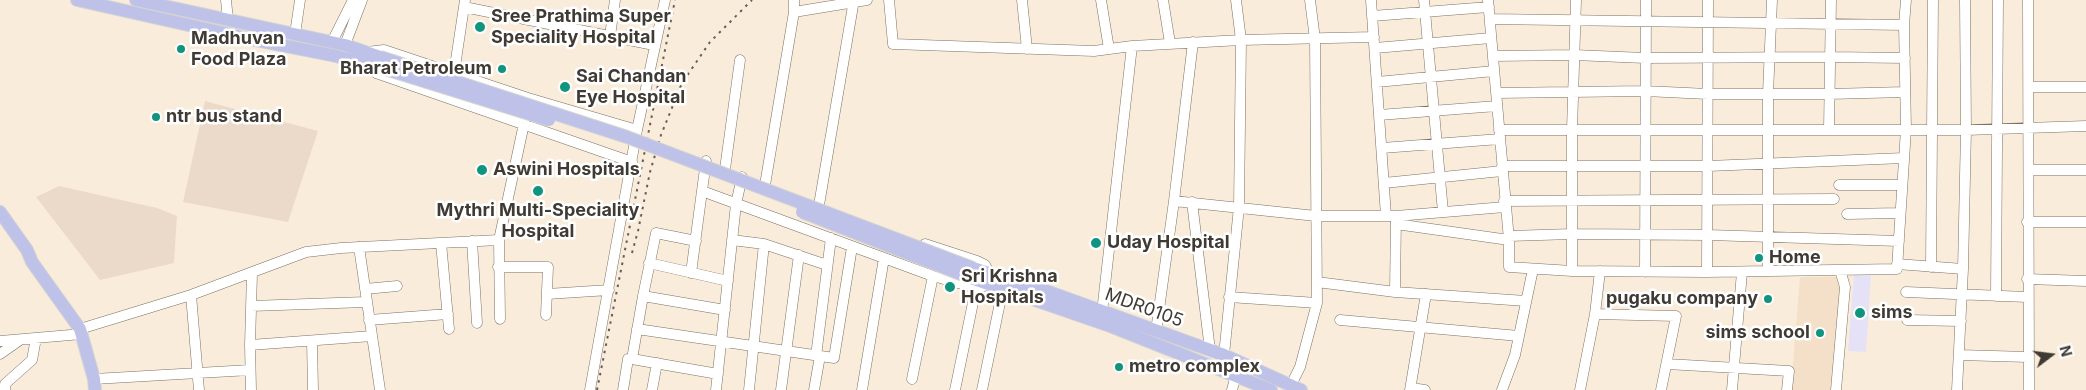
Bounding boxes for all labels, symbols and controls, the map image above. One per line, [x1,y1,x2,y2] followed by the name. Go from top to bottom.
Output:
[491,6,671,48] place label: Sree Prathima Super Speciality Hospital
[473,20,487,34] marker: Sree Prathima Super Speciality Hospital
[191,28,286,70] place label: Madhuvan Food Plaza
[175,43,187,55] marker: Madhuvan Food Plaza
[340,58,492,80] place label: Bharat Petroleum
[496,63,508,75] marker: Bharat Petroleum
[576,66,687,108] place label: Sai Chandan Eye Hospital
[558,80,572,94] marker: Sai Chandan Eye Hospital
[166,106,282,128] place label: ntr bus stand
[150,111,162,123] marker: ntr bus stand
[493,159,640,181] place label: Aswini Hospitals
[475,163,489,177] marker: Aswini Hospitals
[531,184,545,198] marker: Mythri Multi-Speciality Hospital
[437,200,639,242] place label: Mythri Multi-Speciality Hospital
[1107,232,1230,254] place label: Uday Hospital
[1089,236,1103,250] marker: Uday Hospital
[1769,247,1821,269] place label: Home
[1753,252,1765,264] marker: Home
[961,266,1058,308] place label: Sri Krishna Hospitals
[943,280,957,294] marker: Sri Krishna Hospitals
[1102,284,1186,332] street label: MDR0105
[1606,288,1758,310] place label: pugaku company
[1762,293,1774,305] marker: pugaku company
[1871,302,1912,324] place label: sims
[1853,306,1867,320] marker: sims
[1705,322,1810,344] place label: sims school
[1814,327,1826,339] marker: sims school
[2026,330,2076,380] north arrow
[2056,344,2076,358] text: N
[1129,356,1260,378] place label: metro complex
[1113,361,1125,373] marker: metro complex

